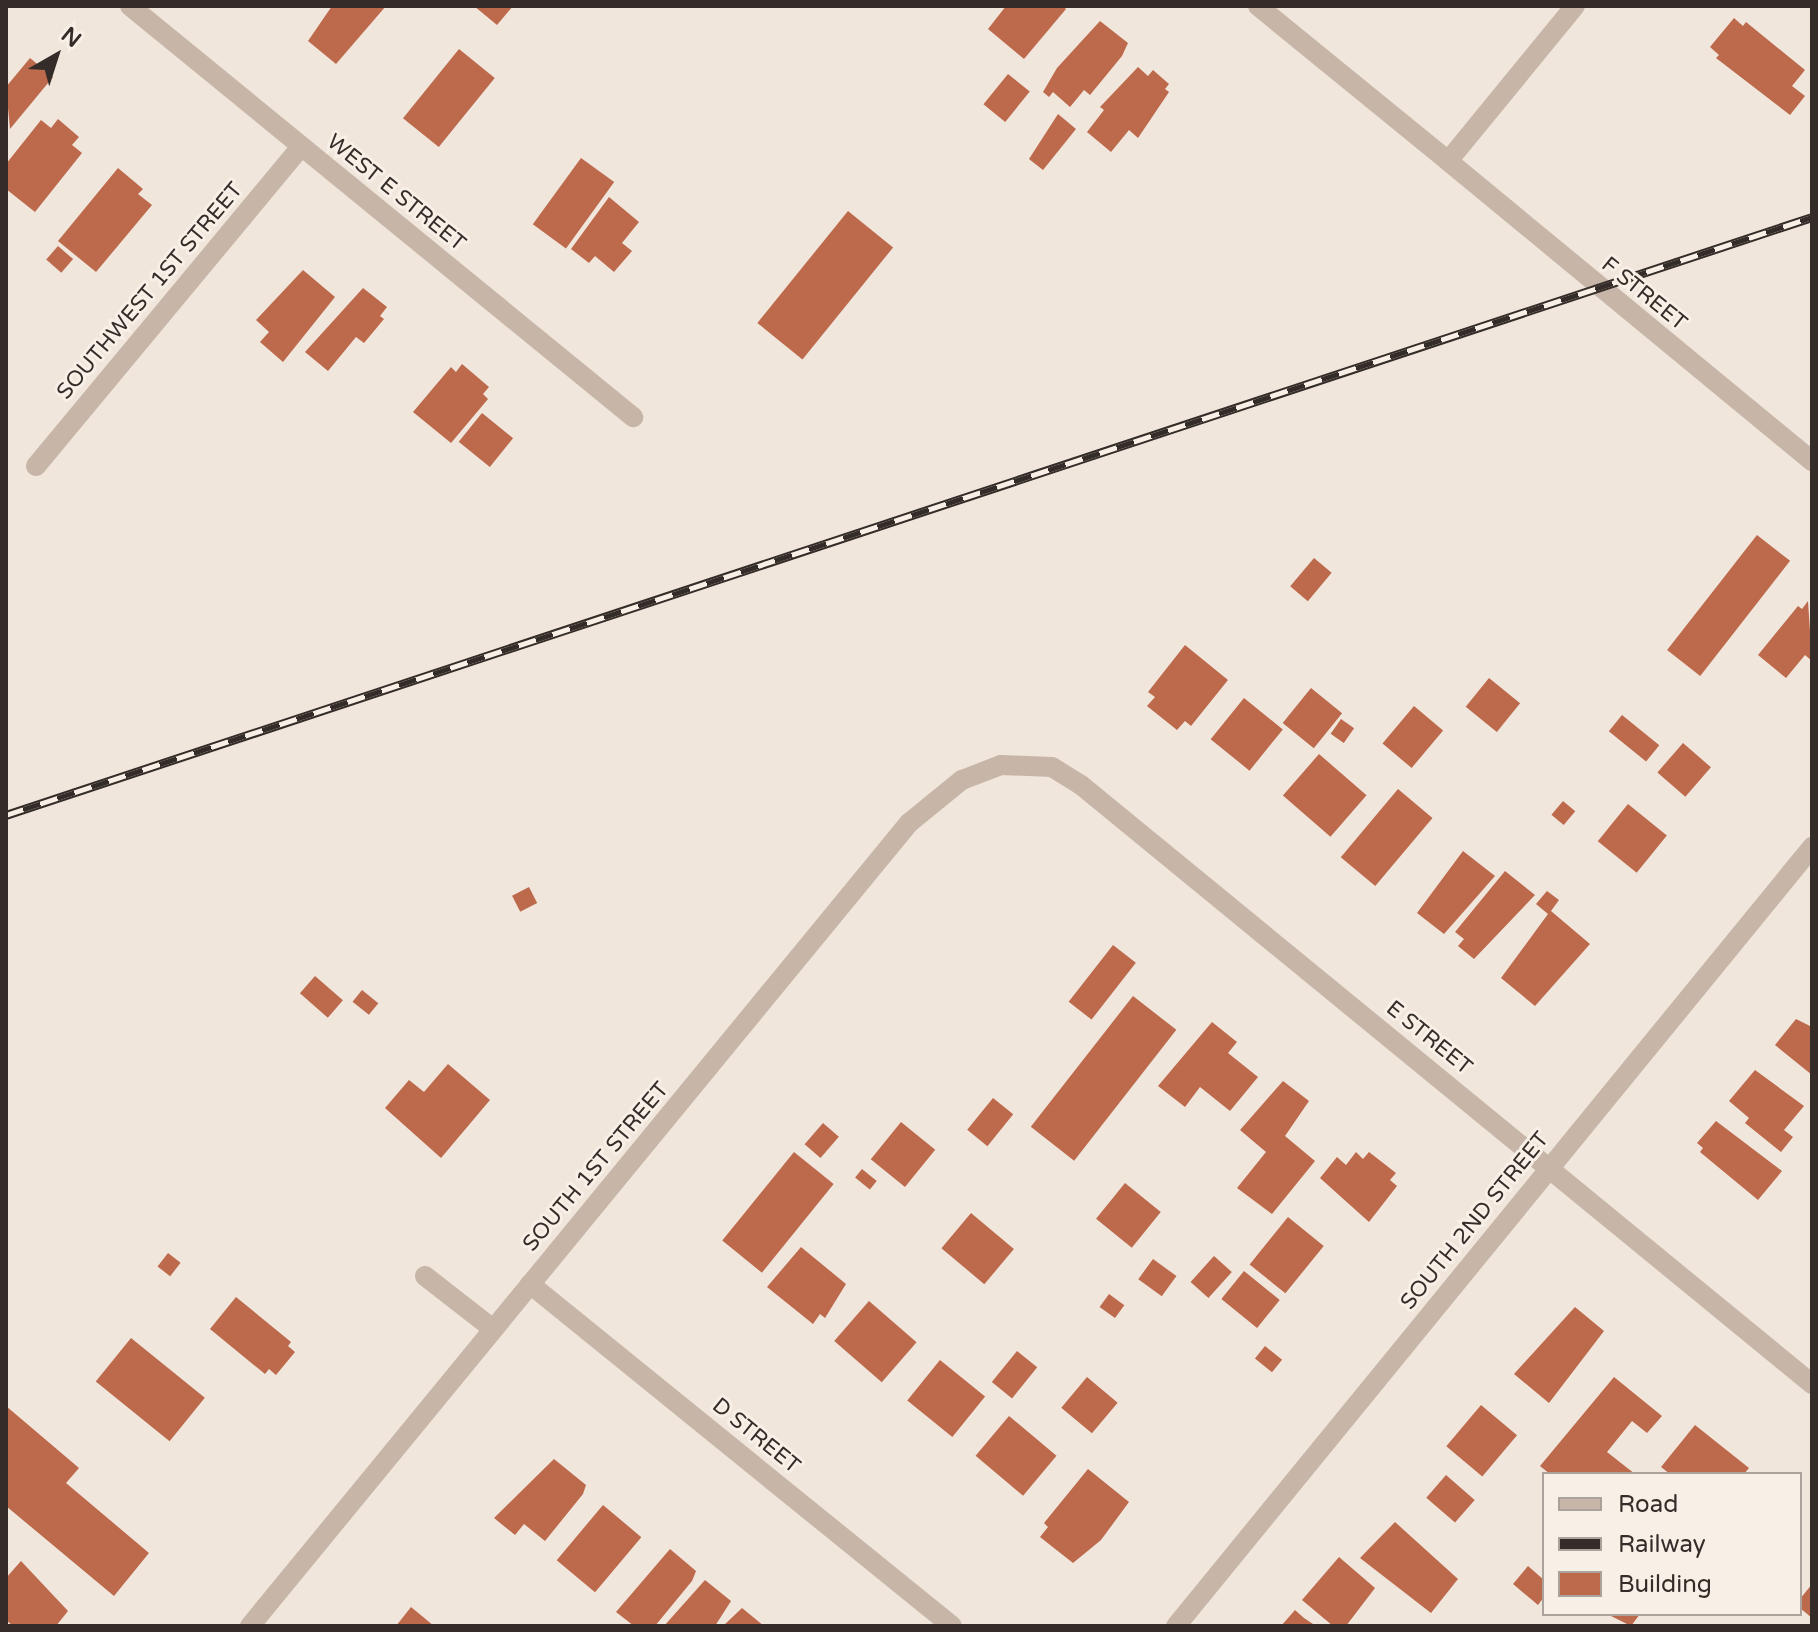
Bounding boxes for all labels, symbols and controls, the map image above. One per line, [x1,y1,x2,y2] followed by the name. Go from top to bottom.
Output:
[16,16,96,96] north arrow
[56,22,86,53] text: N
[321,129,471,257] street label: WEST E STREET
[51,177,249,405] street label: SOUTHWEST 1ST STREET
[1596,252,1692,336] street label: F STREET
[1381,995,1477,1081] street label: E STREET
[518,1077,674,1257] street label: SOUTH 1ST STREET
[1395,1127,1555,1315] street label: SOUTH 2ND STREET
[707,1393,805,1479] street label: D STREET
[1542,1472,1802,1616] legend
[1618,1490,1678,1519] text: Road
[1618,1530,1706,1559] text: Railway
[1618,1570,1712,1599] text: Building

